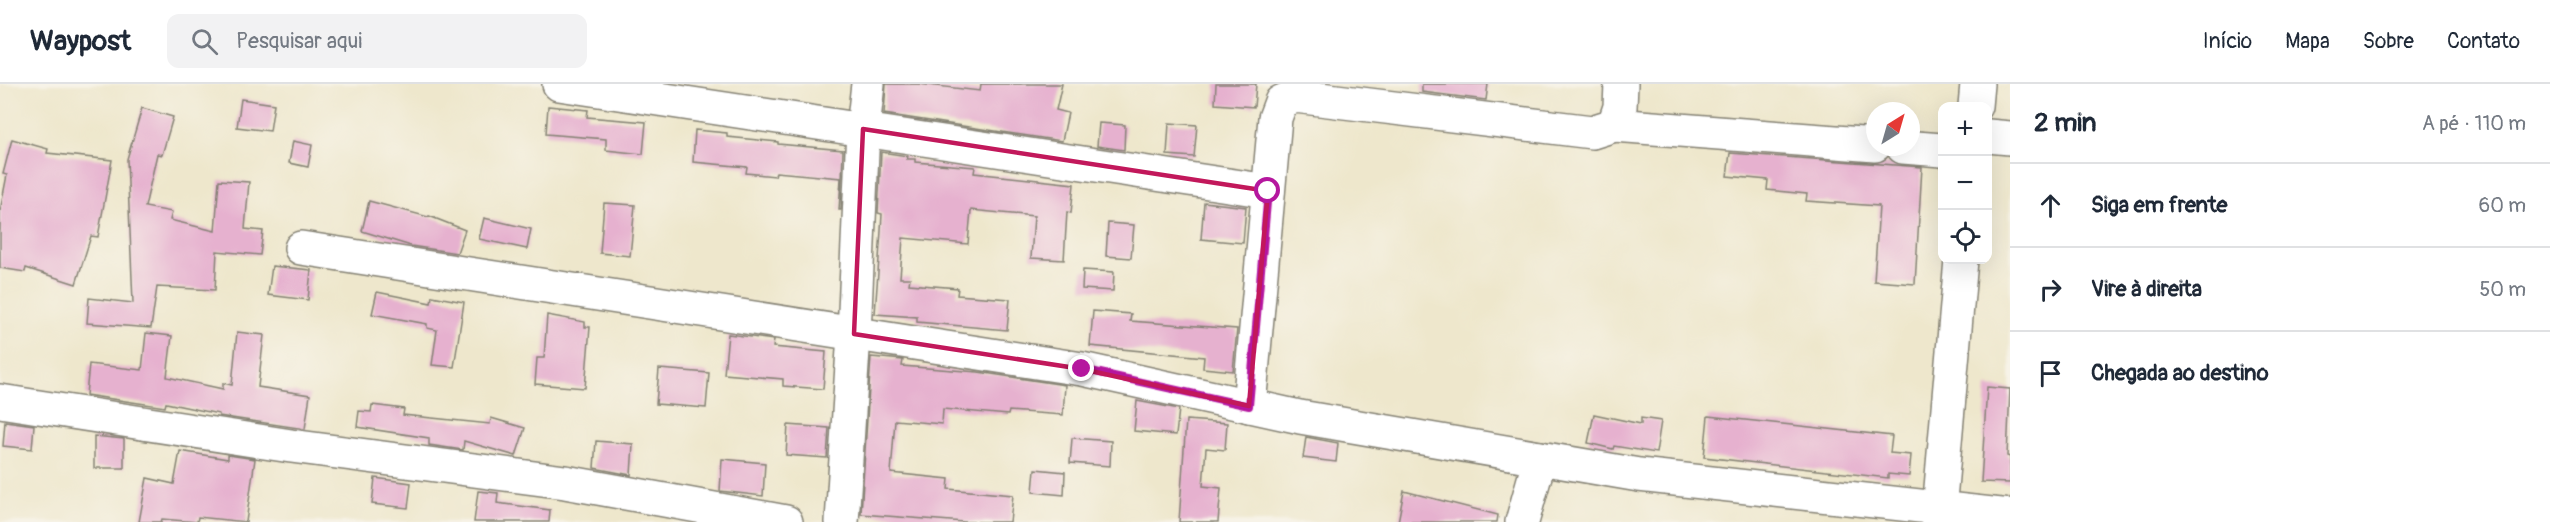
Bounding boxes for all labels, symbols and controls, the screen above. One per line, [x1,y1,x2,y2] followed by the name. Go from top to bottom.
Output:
[167,14,587,68] search box
[30,24,131,59] text: Waypost
[188,25,221,58] icon: search
[236,27,362,55] text: Pesquisar aqui
[2203,28,2252,55] text: Início
[2285,28,2330,55] text: Mapa
[2363,28,2414,55] text: Sobre
[2447,28,2520,55] text: Contato
[1866,102,1920,156] north arrow
[1938,102,1992,264] map controls
[1938,102,1992,156] button: +
[2034,107,2096,139] text: 2 min
[2422,111,2526,136] text: A pé · 110 m
[1938,156,1992,210] button: −
[1254,177,1280,203] route start
[2034,189,2067,222] icon: ahead
[2091,191,2227,219] text: Siga em frente
[2479,193,2526,218] text: 60 m
[1938,210,1992,264] button: locate
[2034,273,2067,306] icon: right
[2091,275,2202,303] text: Vire à direita
[2479,277,2526,302] text: 50 m
[1068,355,1094,381] route end
[2034,357,2067,390] icon: arrive
[2091,359,2269,387] text: Chegada ao destino

